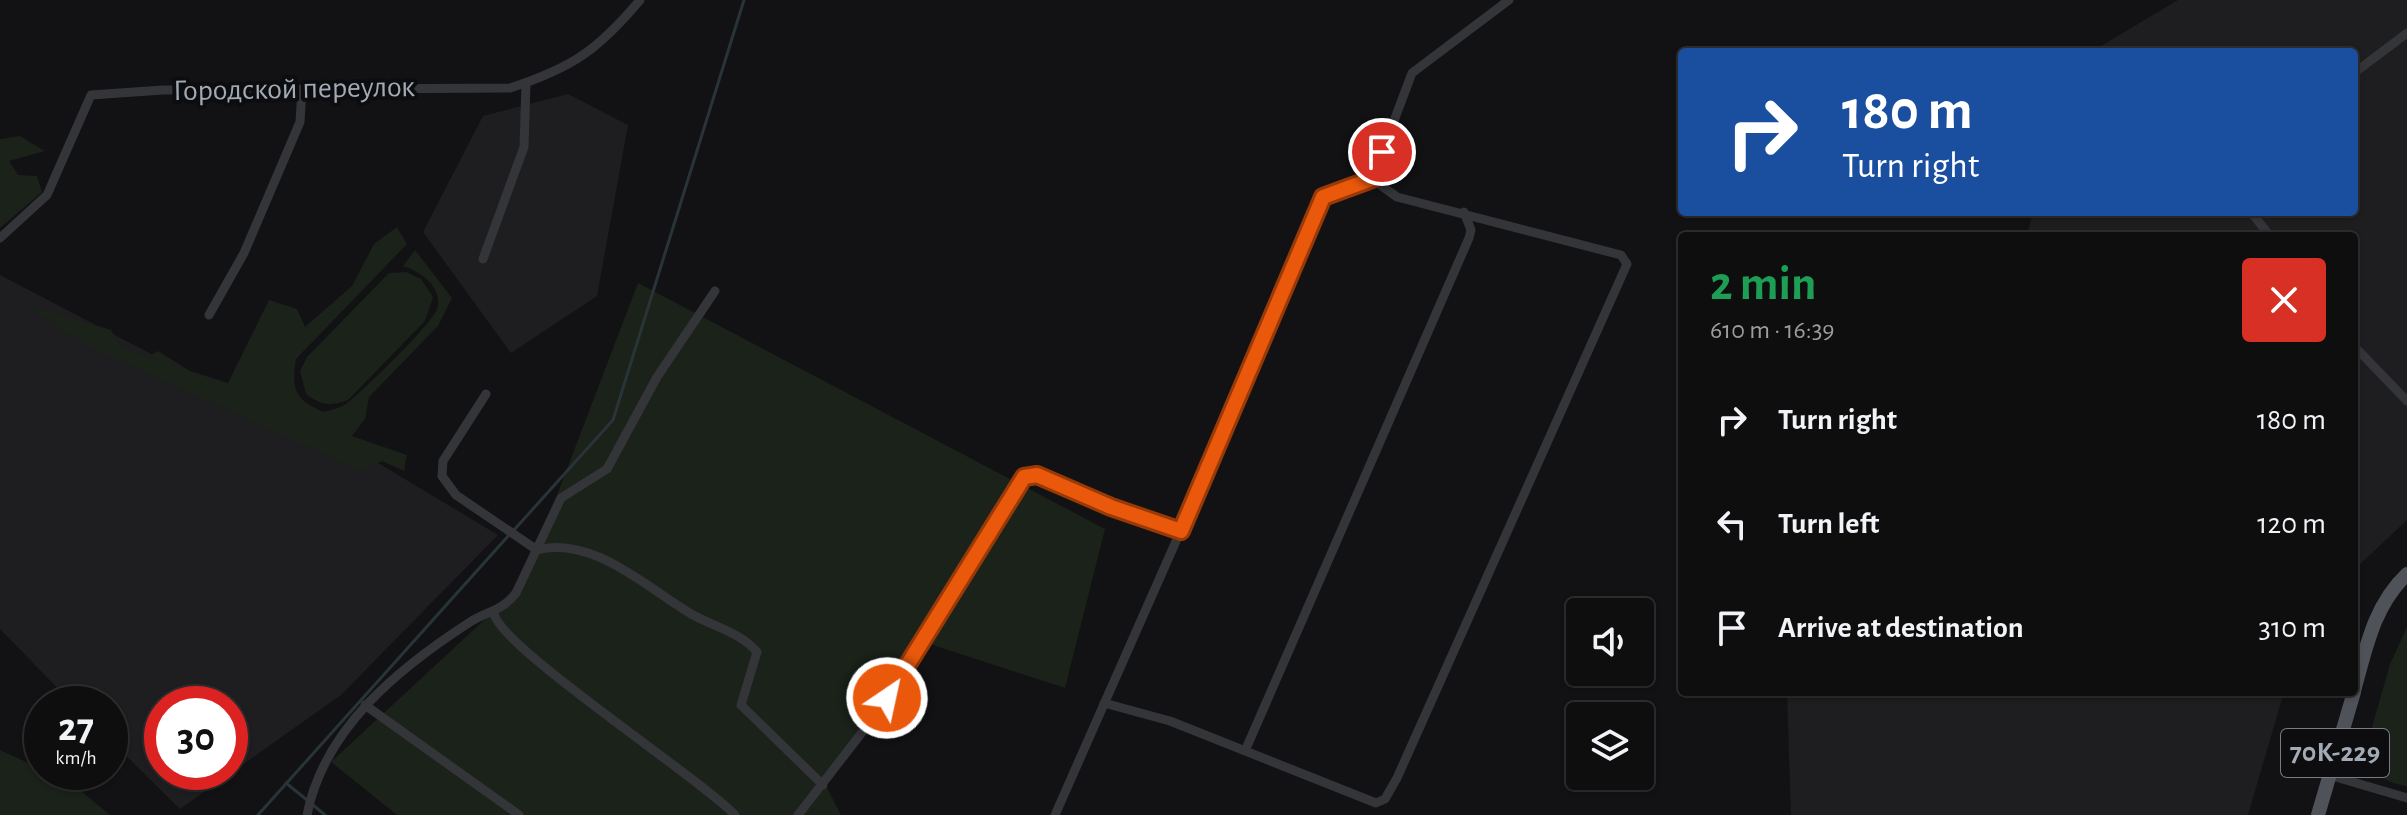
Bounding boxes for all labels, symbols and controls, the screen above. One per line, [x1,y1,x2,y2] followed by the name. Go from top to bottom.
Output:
[173,72,415,106] street label: Городской переулок
[1710,80,1814,184] icon: right
[1842,83,1973,139] text: 180 m
[1348,118,1416,186] pin
[1360,130,1404,174] icon: arrive
[1842,148,1979,184] text: Turn right
[2242,258,2326,342] button: close
[1710,261,1817,309] text: 2 min
[1710,317,1835,343] text: 610 m · 16:39
[1710,398,1754,442] icon: right
[1778,405,1897,435] text: Turn right
[2257,405,2326,435] text: 180 m
[1710,502,1754,546] icon: left
[1778,509,1879,539] text: Turn left
[2257,509,2326,539] text: 120 m
[1566,598,1654,790] map controls
[1566,598,1654,686] button: sound
[1710,606,1754,650] icon: arrive
[1778,613,2024,643] text: Arrive at destination
[2259,613,2326,643] text: 310 m
[845,656,929,740] position arrow
[144,686,248,790] speed limit sign: 30
[1566,702,1654,790] button: layers
[58,708,94,748] text: 27
[2281,729,2389,777] road number: 70К-229
[55,748,97,768] text: km/h

